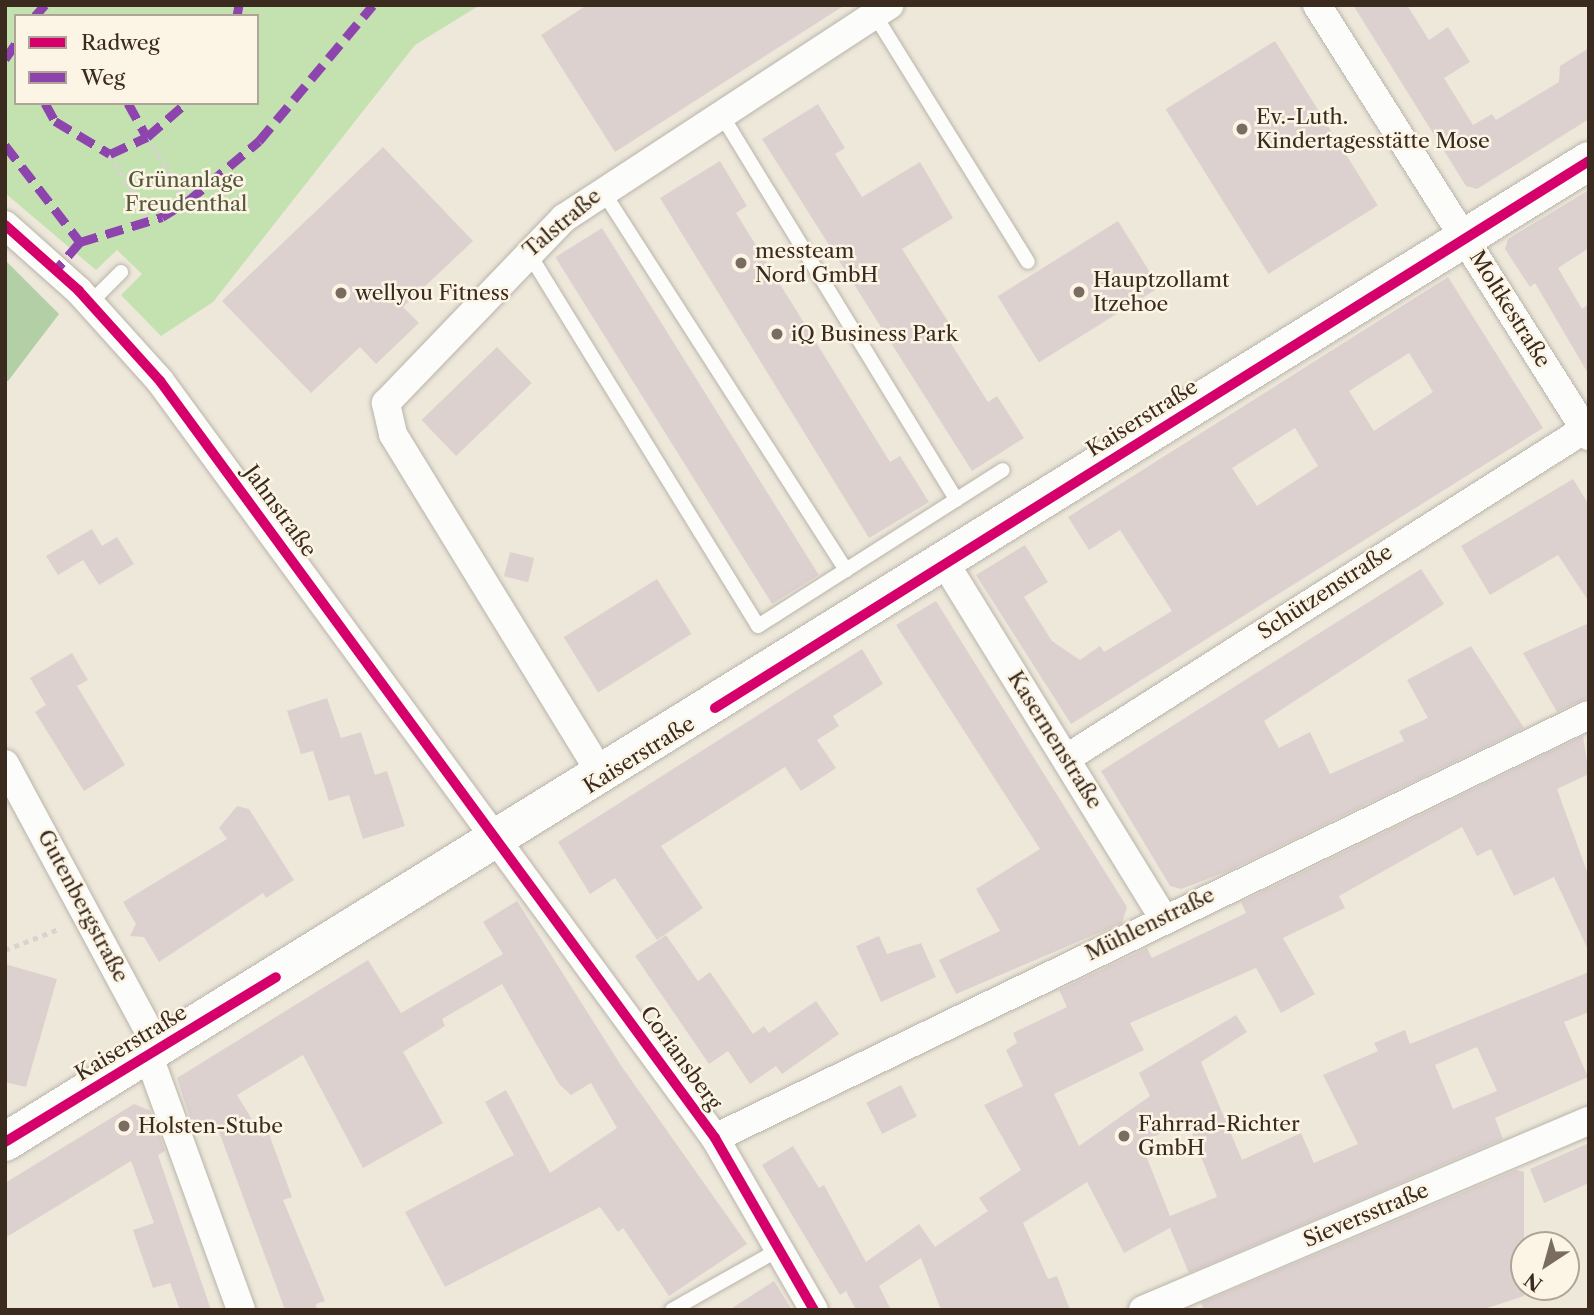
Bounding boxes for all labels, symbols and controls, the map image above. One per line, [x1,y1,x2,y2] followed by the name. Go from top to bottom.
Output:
[14,14,259,105] legend
[81,30,160,55] text: Radweg
[81,65,125,90] text: Weg
[1256,104,1490,154] place label: Ev.-Luth. Kindertagesstätte Mose
[1234,121,1250,137] marker: Ev.-Luth. Kindertagesstätte Mose
[125,167,247,217] park label: Grünanlage Freudenthal
[518,183,606,263] street label: Talstraße
[755,238,878,288] place label: messteam Nord GmbH
[1464,246,1556,372] street label: Moltkestraße
[733,255,749,271] marker: messteam Nord GmbH
[1093,267,1229,317] place label: Hauptzollamt Itzehoe
[355,280,509,306] place label: wellyou Fitness
[1071,284,1087,300] marker: Hauptzollamt Itzehoe
[333,285,349,301] marker: wellyou Fitness
[791,321,958,347] place label: iQ Business Park
[769,326,785,342] marker: iQ Business Park
[1082,374,1202,462] street label: Kaiserstraße
[238,460,322,562] street label: Jahnstraße
[1253,539,1397,645] street label: Schützenstraße
[1002,666,1108,814] street label: Kasernenstraße
[579,711,699,799] street label: Kaiserstraße
[32,825,134,987] street label: Gutenbergstraße
[1081,882,1219,966] street label: Mühlenstraße
[70,1000,192,1086] street label: Kaiserstraße
[635,1001,727,1115] street label: Coriansberg
[1138,1111,1300,1161] place label: Fahrrad-Richter GmbH
[138,1113,283,1139] place label: Holsten-Stube
[116,1118,132,1134] marker: Holsten-Stube
[1116,1128,1132,1144] marker: Fahrrad-Richter GmbH
[1300,1177,1432,1253] street label: Sieversstraße
[1510,1231,1580,1301] north arrow
[1520,1268,1547,1296] text: N

